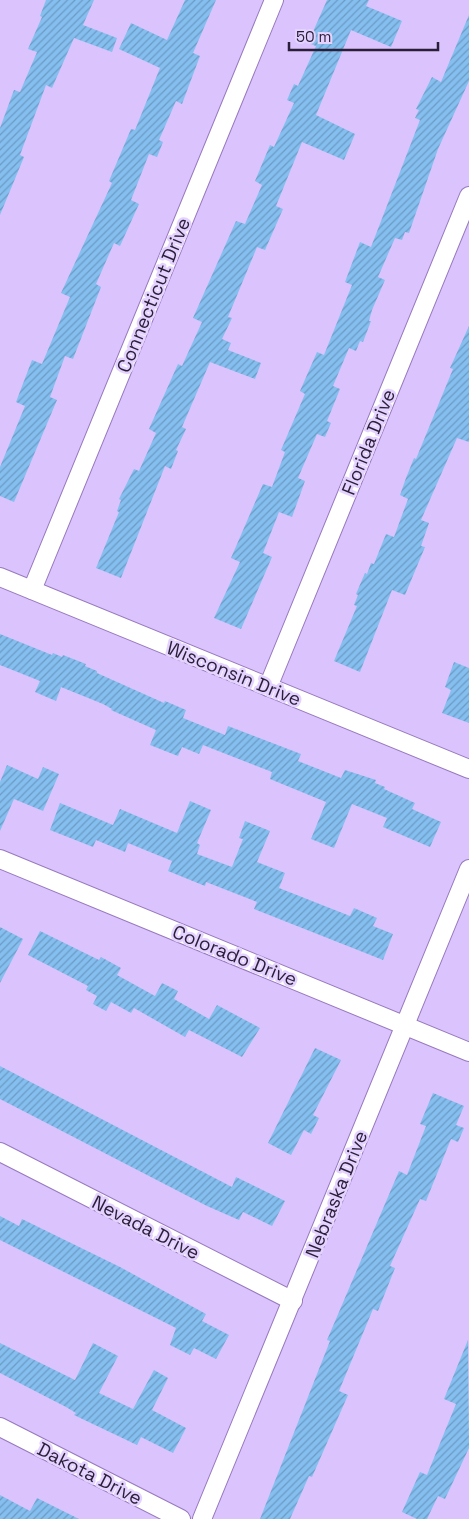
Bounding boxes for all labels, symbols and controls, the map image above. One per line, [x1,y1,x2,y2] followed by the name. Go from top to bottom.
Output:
[289,20,438,52] scale bar
[296,27,331,46] text: 50 m
[111,214,196,376] street label: Connecticut Drive
[336,386,401,499] street label: Florida Drive
[163,635,305,712] street label: Wisconsin Drive
[169,919,301,992] street label: Colorado Drive
[300,1127,373,1262] street label: Nebraska Drive
[88,1190,204,1265] street label: Nevada Drive
[33,1436,147,1511] street label: Dakota Drive

